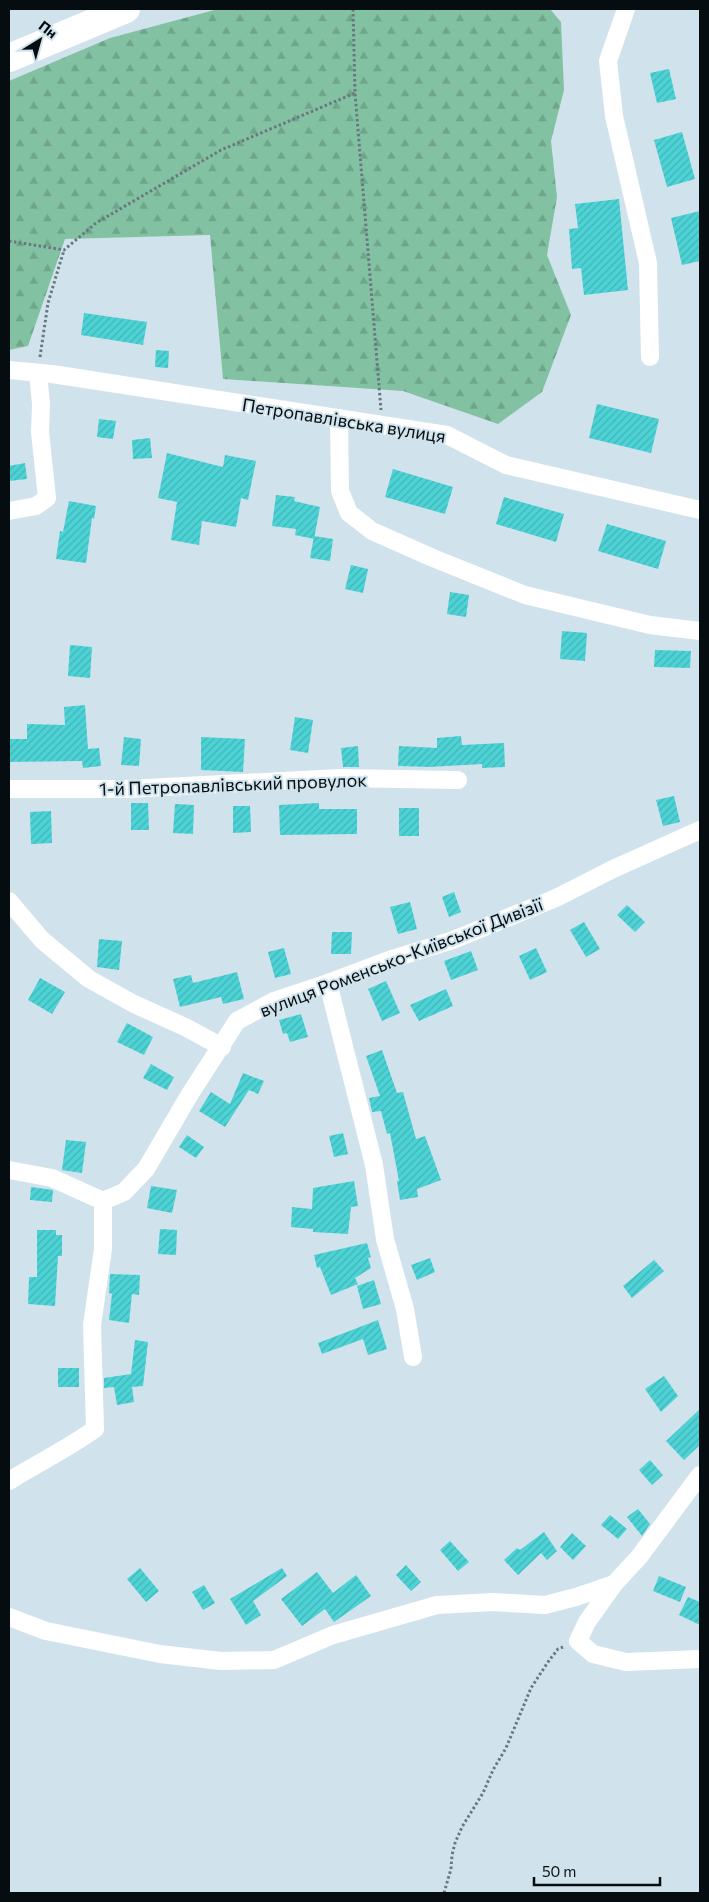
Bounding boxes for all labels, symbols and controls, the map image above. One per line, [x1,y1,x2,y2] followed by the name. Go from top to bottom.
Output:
[15,15,65,65] north arrow
[36,17,61,42] text: Пн
[241,393,447,447] street label: Петропавлівська вулиця
[99,768,368,800] street label: 1-й Петропавлівський провулок
[256,893,546,1021] street label: вулиця Роменсько-Київської Дивізії
[534,1854,660,1886] scale bar
[542,1862,576,1880] text: 50 m

